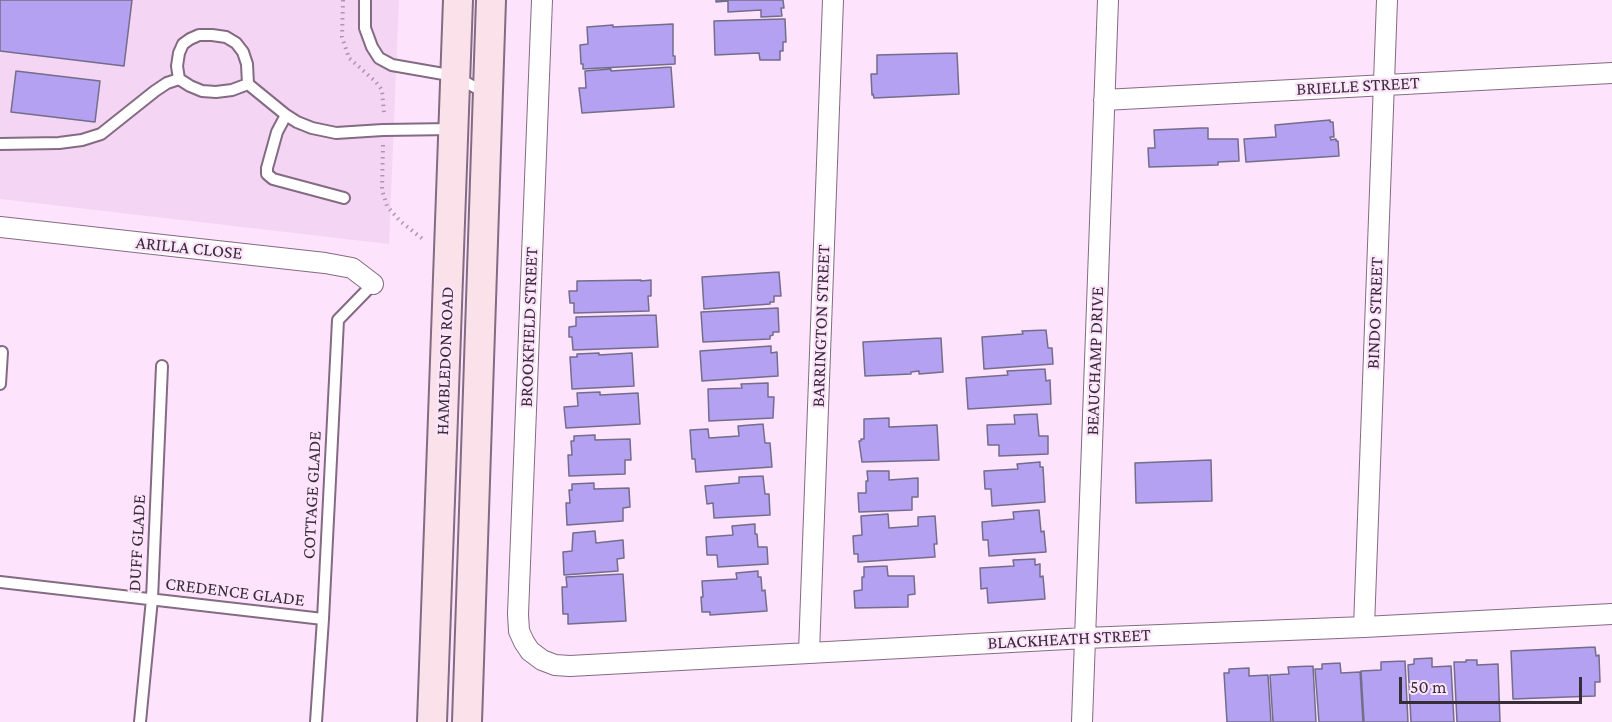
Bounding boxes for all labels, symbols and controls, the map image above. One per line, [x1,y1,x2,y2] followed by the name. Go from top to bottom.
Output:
[1296,72,1420,100] street label: BRIELLE STREET
[135,232,243,264] street label: ARILLA CLOSE
[807,244,835,408] street label: BARRINGTON STREET
[515,247,543,407] street label: BROOKFIELD STREET
[1362,257,1388,369] street label: BINDO STREET
[432,286,458,436] street label: HAMBLEDON ROAD
[1082,286,1108,436] street label: BEAUCHAMP DRIVE
[298,430,326,560] street label: COTTAGE GLADE
[124,494,150,592] street label: DUFF GLADE
[164,573,306,611] street label: CREDENCE GLADE
[987,624,1151,654] street label: BLACKHEATH STREET
[1402,665,1585,703] scale bar
[1410,677,1447,697] text: 50 m

